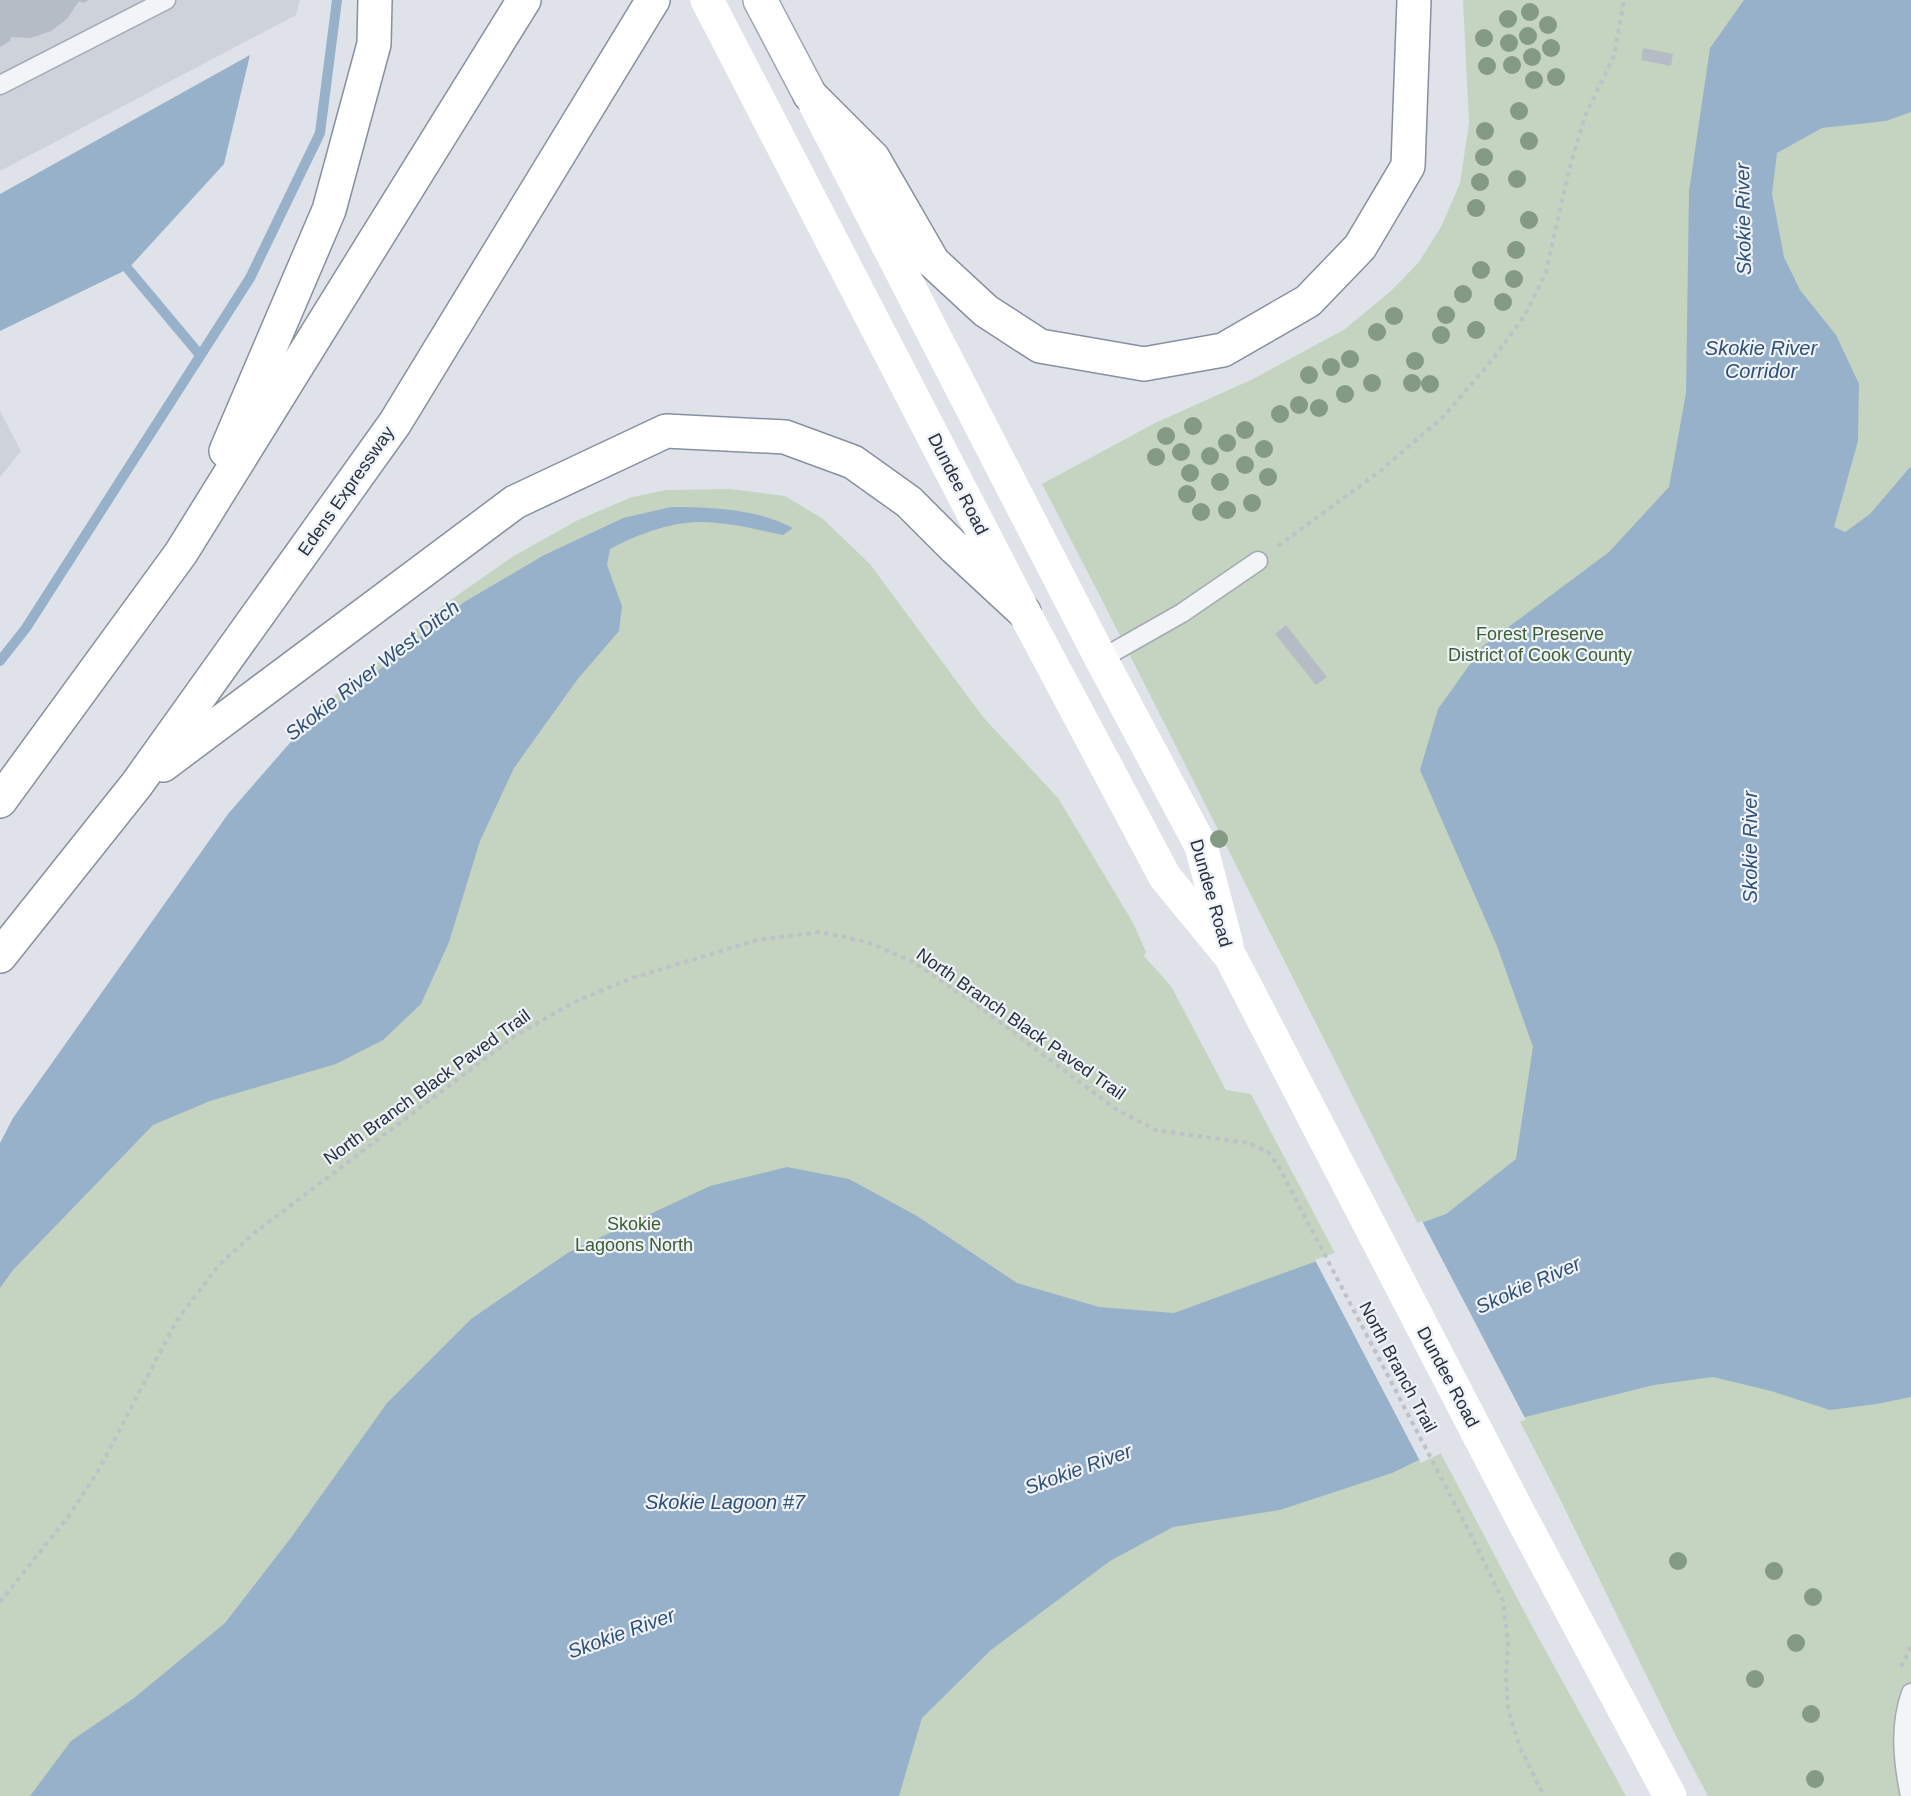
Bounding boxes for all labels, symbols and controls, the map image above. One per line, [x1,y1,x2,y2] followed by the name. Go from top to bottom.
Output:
[1731,161,1755,275] water label: Skokie River
[1705,337,1818,382] water label: Skokie River Corridor
[294,423,398,559] street label: Edens Expressway
[924,430,992,538] street label: Dundee Road
[281,595,463,745] water label: Skokie River West Ditch
[1448,624,1632,665] park label: Forest Preserve District of Cook County
[1739,790,1761,903] water label: Skokie River
[1186,837,1236,949] street label: Dundee Road
[913,944,1129,1104] street label: North Branch Black Paved Trail
[320,1005,534,1169] street label: North Branch Black Paved Trail
[575,1214,693,1255] park label: Skokie Lagoons North
[1472,1252,1585,1318] water label: Skokie River
[1355,1298,1441,1436] street label: North Branch Trail
[1413,1323,1483,1431] street label: Dundee Road
[1021,1439,1136,1499] water label: Skokie River
[645,1491,806,1513] water label: Skokie Lagoon #7
[564,1603,679,1663] water label: Skokie River

